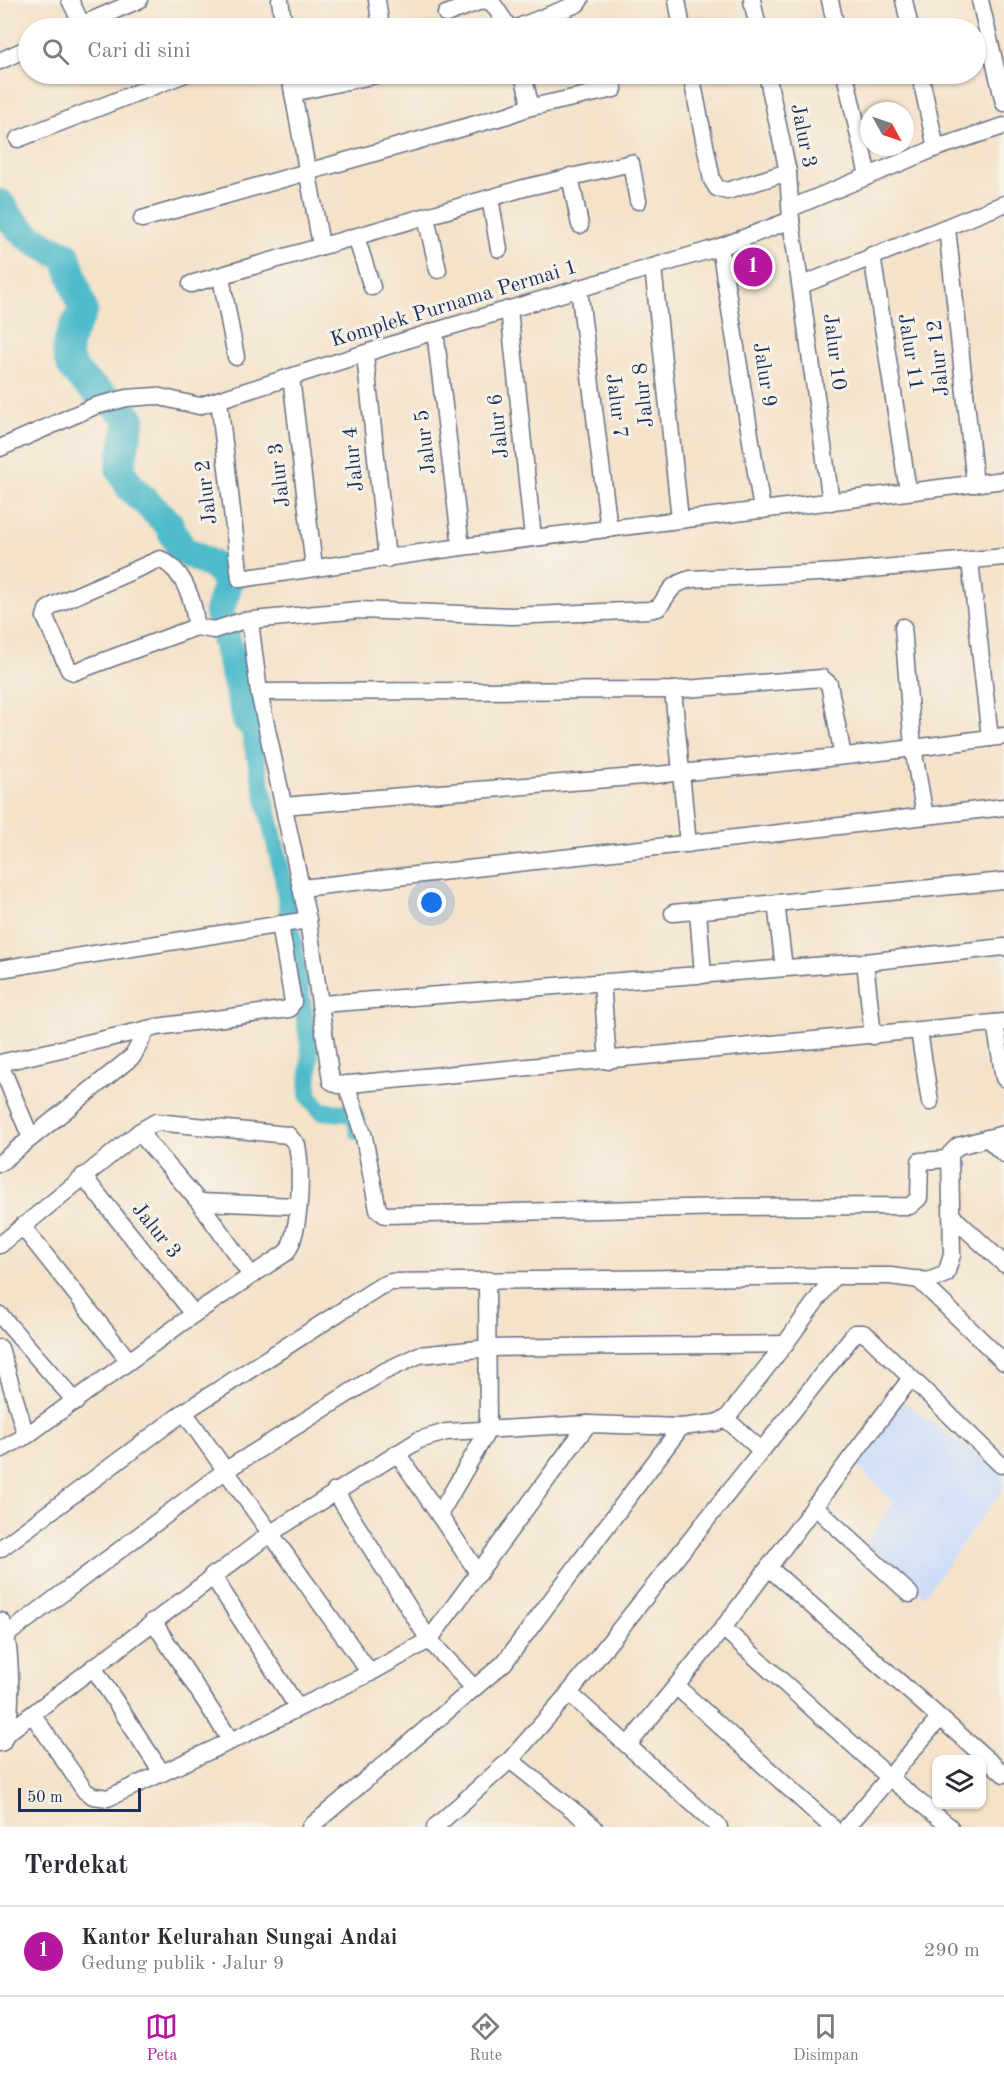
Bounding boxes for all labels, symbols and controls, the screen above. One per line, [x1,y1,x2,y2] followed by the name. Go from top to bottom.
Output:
[18,18,986,84] search box
[39,35,72,68] icon: search
[87,40,191,62] text: Cari di sini
[786,102,820,170] street label: Jalur 3
[860,102,914,156] north arrow
[734,244,772,290] pin: 1
[328,256,580,352] street label: Komplek Purnama Permai 1
[819,312,849,392] street label: Jalur 10
[894,312,926,392] street label: Jalur 11
[925,318,953,398] street label: Jalur 12
[749,341,779,409] street label: Jalur 9
[630,361,658,429] street label: Jalur 8
[602,372,630,440] street label: Jalur 7
[485,392,513,460] street label: Jalur 6
[412,408,440,476] street label: Jalur 5
[340,425,368,493] street label: Jalur 4
[266,441,294,509] street label: Jalur 3
[193,458,221,526] street label: Jalur 2
[417,888,446,917] your location
[127,1199,185,1263] street label: Jalur 3
[932,1755,986,1809] map controls
[932,1755,986,1809] button: layers
[18,1785,141,1812] scale bar
[27,1790,63,1806] text: 50 m
[24,1853,128,1879] text: Terdekat
[81,1927,397,1949] text: Kantor Kelurahan Sungai Andai
[38,1941,49,1961] text: 1
[924,1941,980,1961] text: 290 m
[81,1954,284,1974] text: Gedung publik · Jalur 9
[145,2010,178,2066] tab: Peta
[469,2010,502,2066] tab: Rute
[793,2010,859,2066] tab: Disimpan

